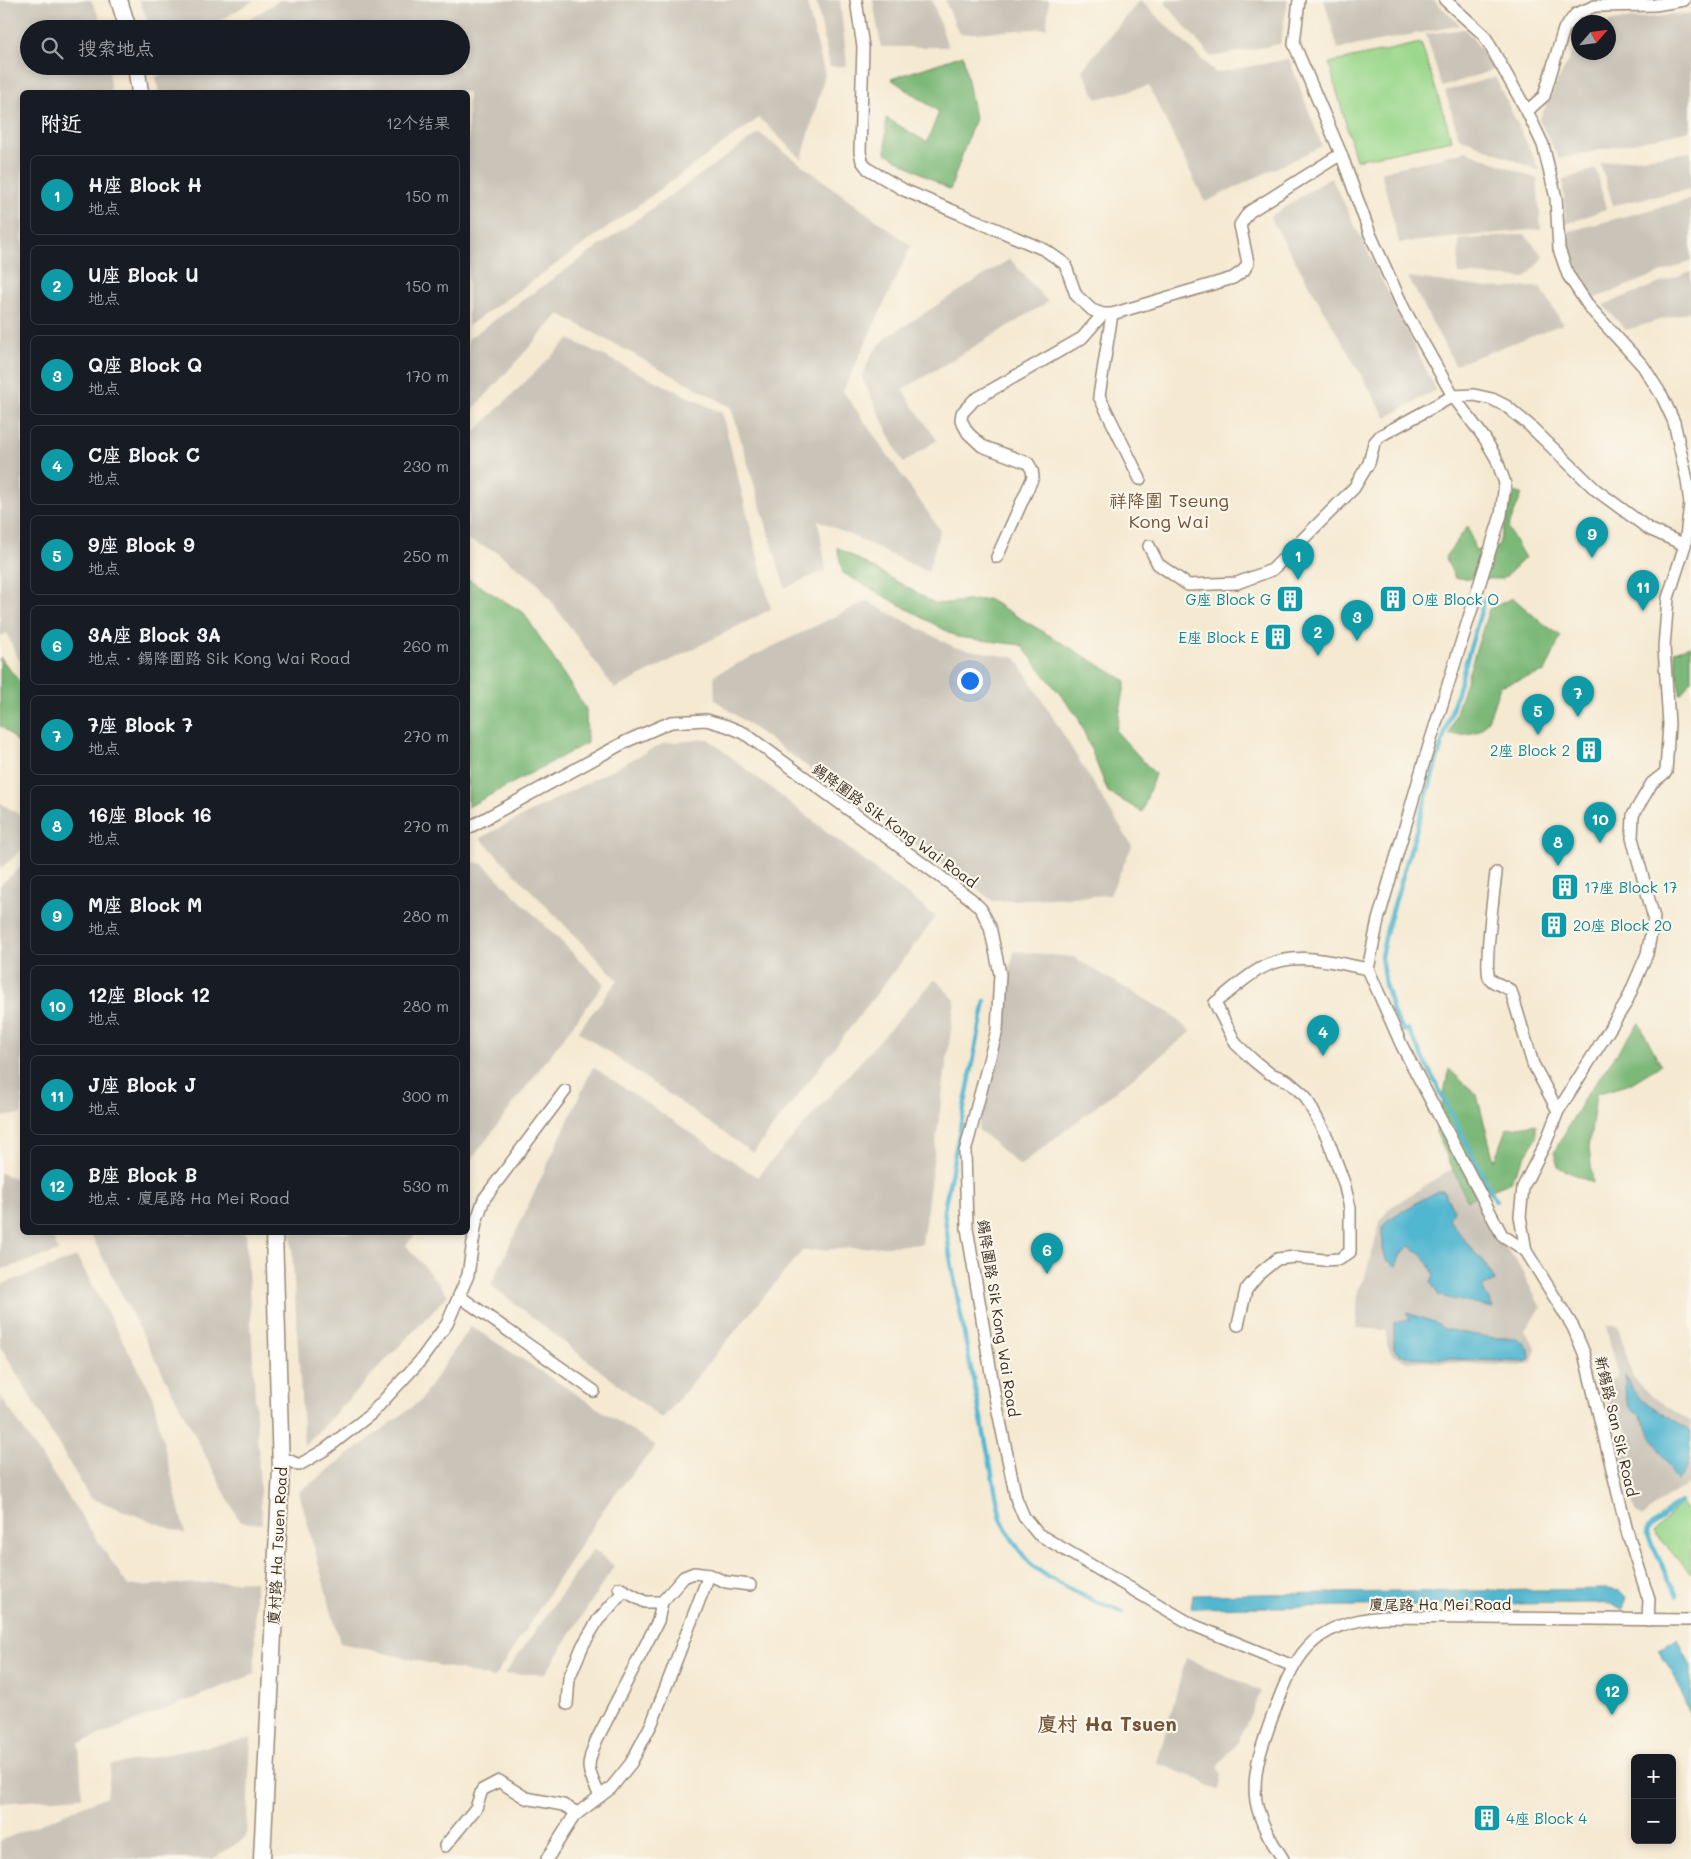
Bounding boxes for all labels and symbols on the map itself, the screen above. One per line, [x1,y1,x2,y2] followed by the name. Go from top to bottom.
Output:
[1571,15,1616,60] north arrow
[1109,488,1229,533] district label: 祥降圍 Tseung Kong Wai
[1576,517,1608,558] pin: 9
[1282,539,1314,580] pin: 1
[1627,570,1659,611] pin: 11
[1275,584,1305,614] building icon: G座 Block G
[1378,584,1408,614] building icon: O座 Block O
[1185,589,1271,609] place label: G座 Block G
[1412,589,1499,609] place label: O座 Block O
[1341,600,1373,641] pin: 3
[1302,615,1334,656] pin: 2
[1263,622,1293,652] building icon: E座 Block E
[1178,627,1259,647] place label: E座 Block E
[957,668,983,694] your location
[1562,676,1594,717] pin: 7
[1522,694,1554,735] pin: 5
[1574,735,1604,765] building icon: 2座 Block 2
[1490,740,1570,760] place label: 2座 Block 2
[808,758,982,892] street label: 錫降圍路 Sik Kong Wai Road
[1584,802,1616,843] pin: 10
[1542,825,1574,866] pin: 8
[1550,872,1580,902] building icon: 17座 Block 17
[1584,877,1677,897] place label: 17座 Block 17
[1539,910,1569,940] building icon: 20座 Block 20
[1573,915,1672,935] place label: 20座 Block 20
[1307,1015,1339,1056] pin: 4
[974,1218,1024,1418] street label: 錫降圍路 Sik Kong Wai Road
[1031,1233,1063,1274] pin: 6
[1591,1354,1643,1498] street label: 新錫路 San Sik Road
[263,1466,291,1626] street label: 廈村路 Ha Tsuen Road
[1369,1594,1511,1614] street label: 廈尾路 Ha Mei Road
[1596,1674,1628,1715] pin: 12
[1037,1710,1177,1736] district label: 廈村 Ha Tsuen
[1472,1803,1502,1833] building icon: 4座 Block 4
[1506,1808,1587,1828] place label: 4座 Block 4

